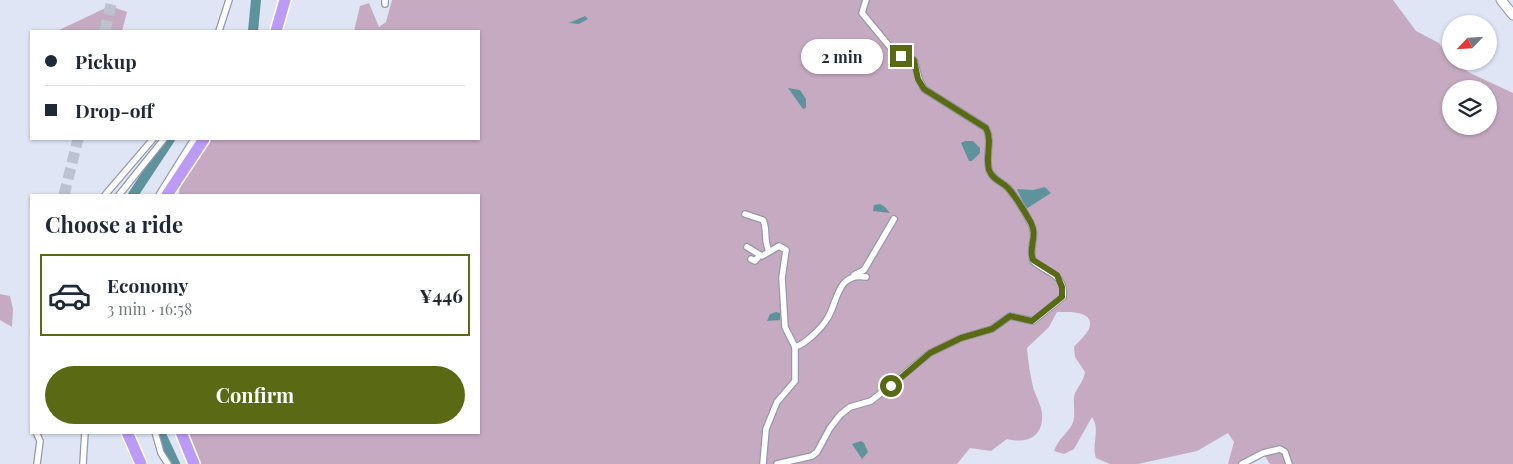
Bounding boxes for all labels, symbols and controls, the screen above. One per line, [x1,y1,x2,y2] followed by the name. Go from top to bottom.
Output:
[1442,15,1498,70] north arrow
[1442,15,1497,135] map controls
[801,38,884,74] callout: 2 min
[890,45,912,67] route end
[821,46,863,67] text: 2 min
[75,48,137,74] text: Pickup
[1442,80,1497,135] button: layers
[75,97,153,123] text: Drop-off
[45,209,183,239] text: Choose a ride
[107,272,188,298] text: Economy
[47,273,92,318] icon: car
[419,282,463,308] text: ¥446
[107,298,192,319] text: 3 min · 16:58
[45,366,465,424] button: Confirm
[880,375,902,397] route start

